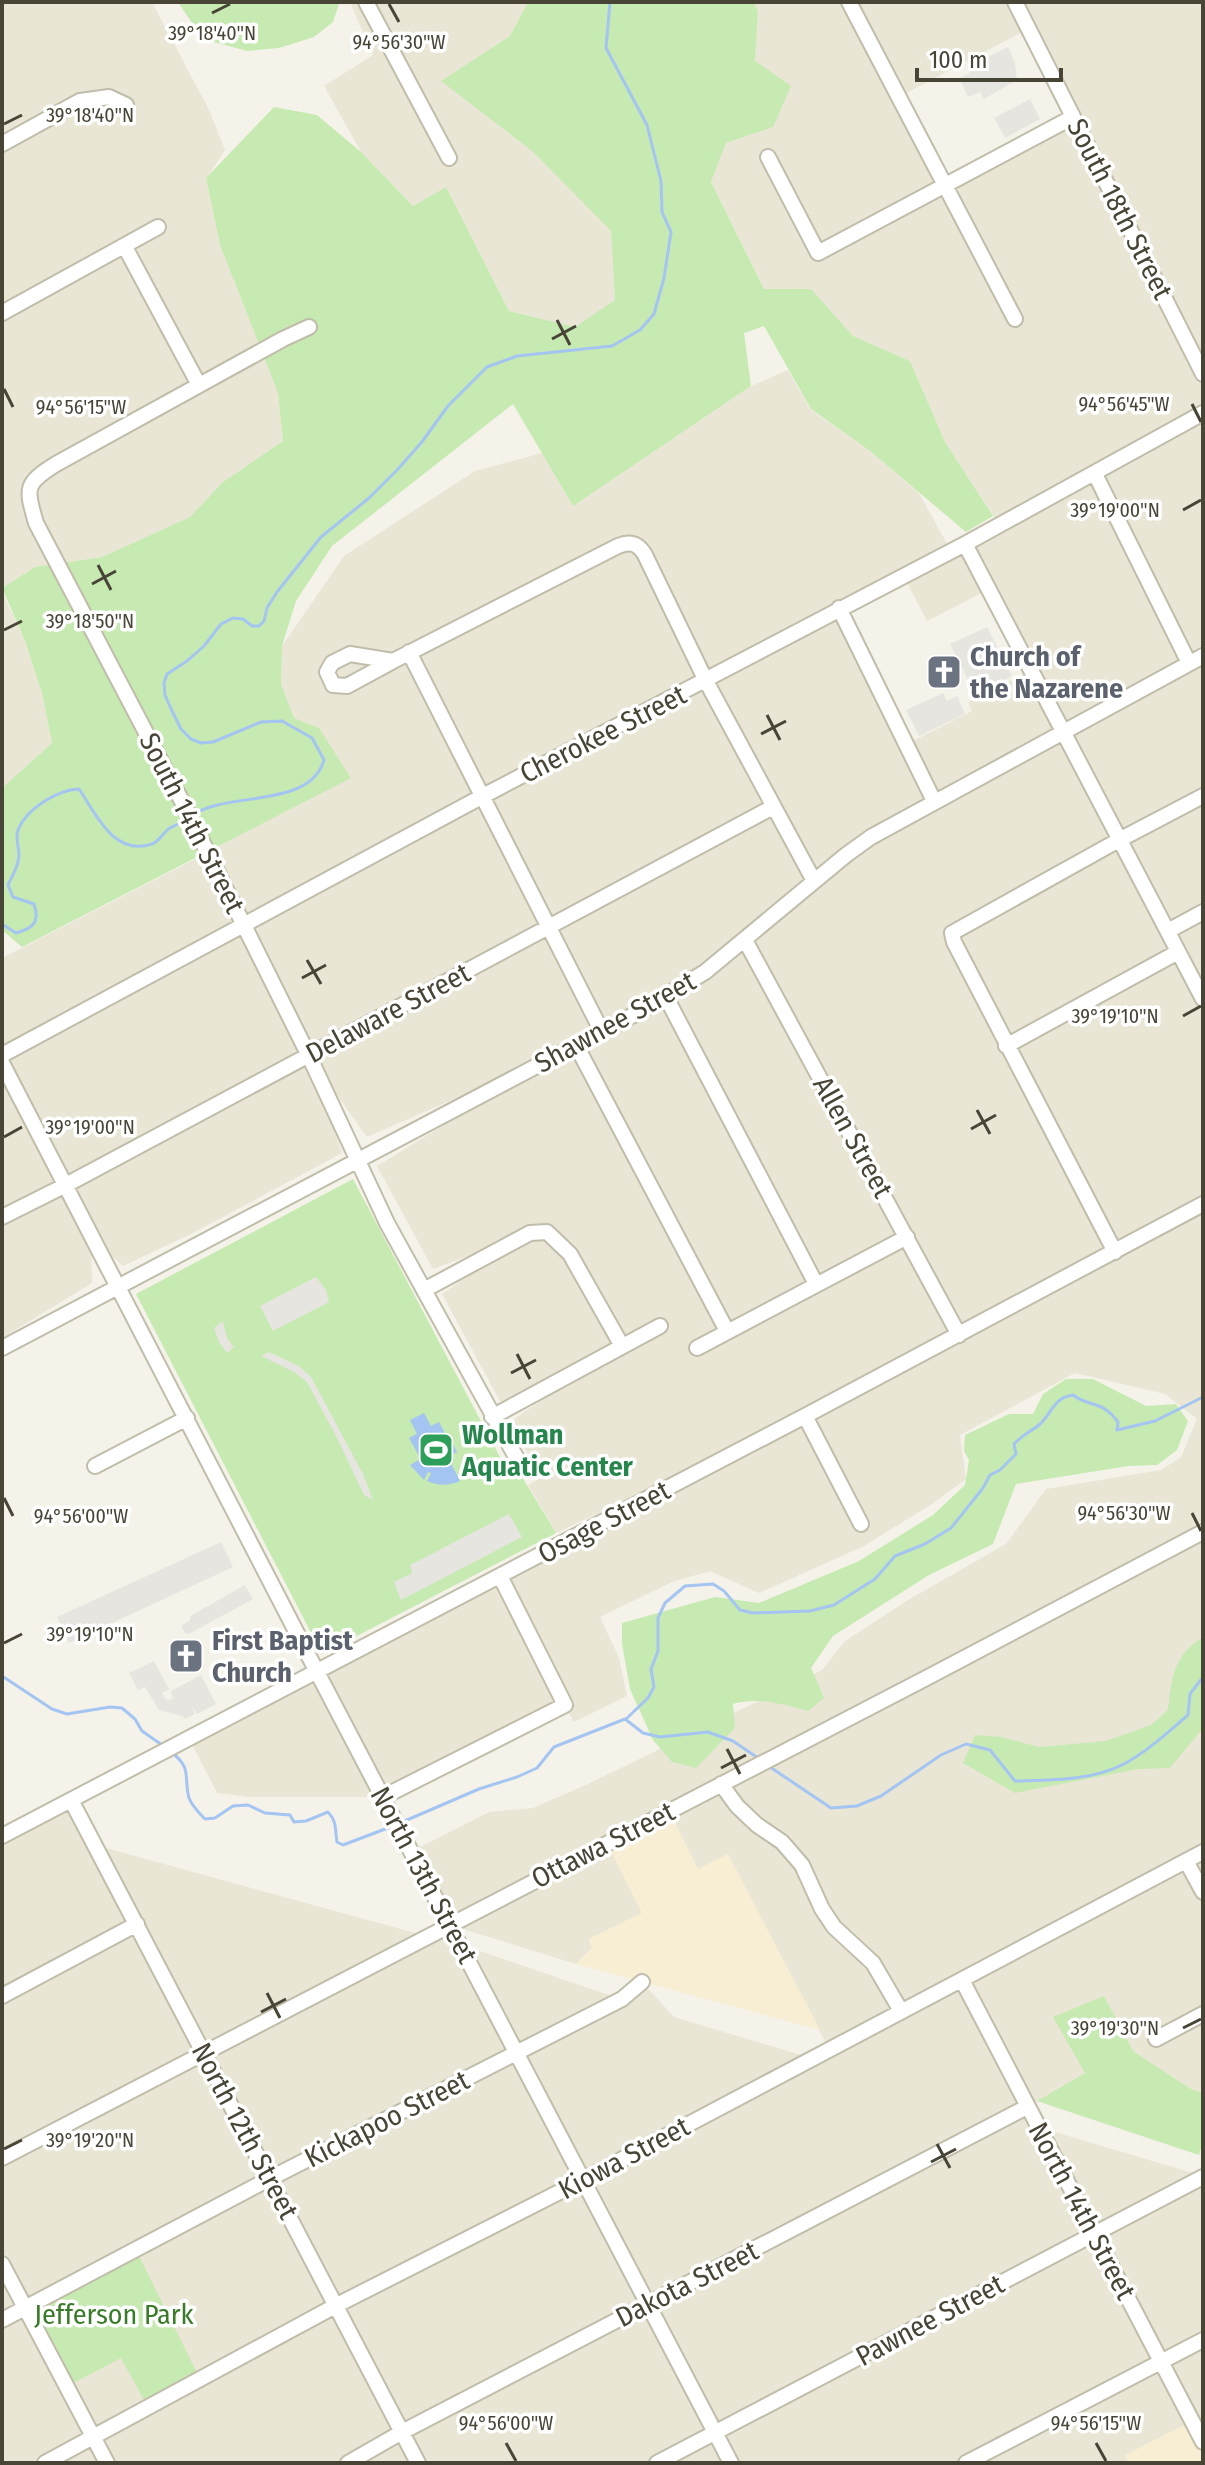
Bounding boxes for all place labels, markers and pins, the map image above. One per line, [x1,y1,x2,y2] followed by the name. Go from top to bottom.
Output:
[970,640,1123,705] place label: Church of the Nazarene
[925,653,963,691] church icon: Church of the Nazarene
[461,1418,634,1483] place label: Wollman Aquatic Center
[417,1431,455,1469] sports icon: Wollman Aquatic Center
[212,1624,354,1689] place label: First Baptist Church
[167,1637,205,1675] church icon: First Baptist Church

